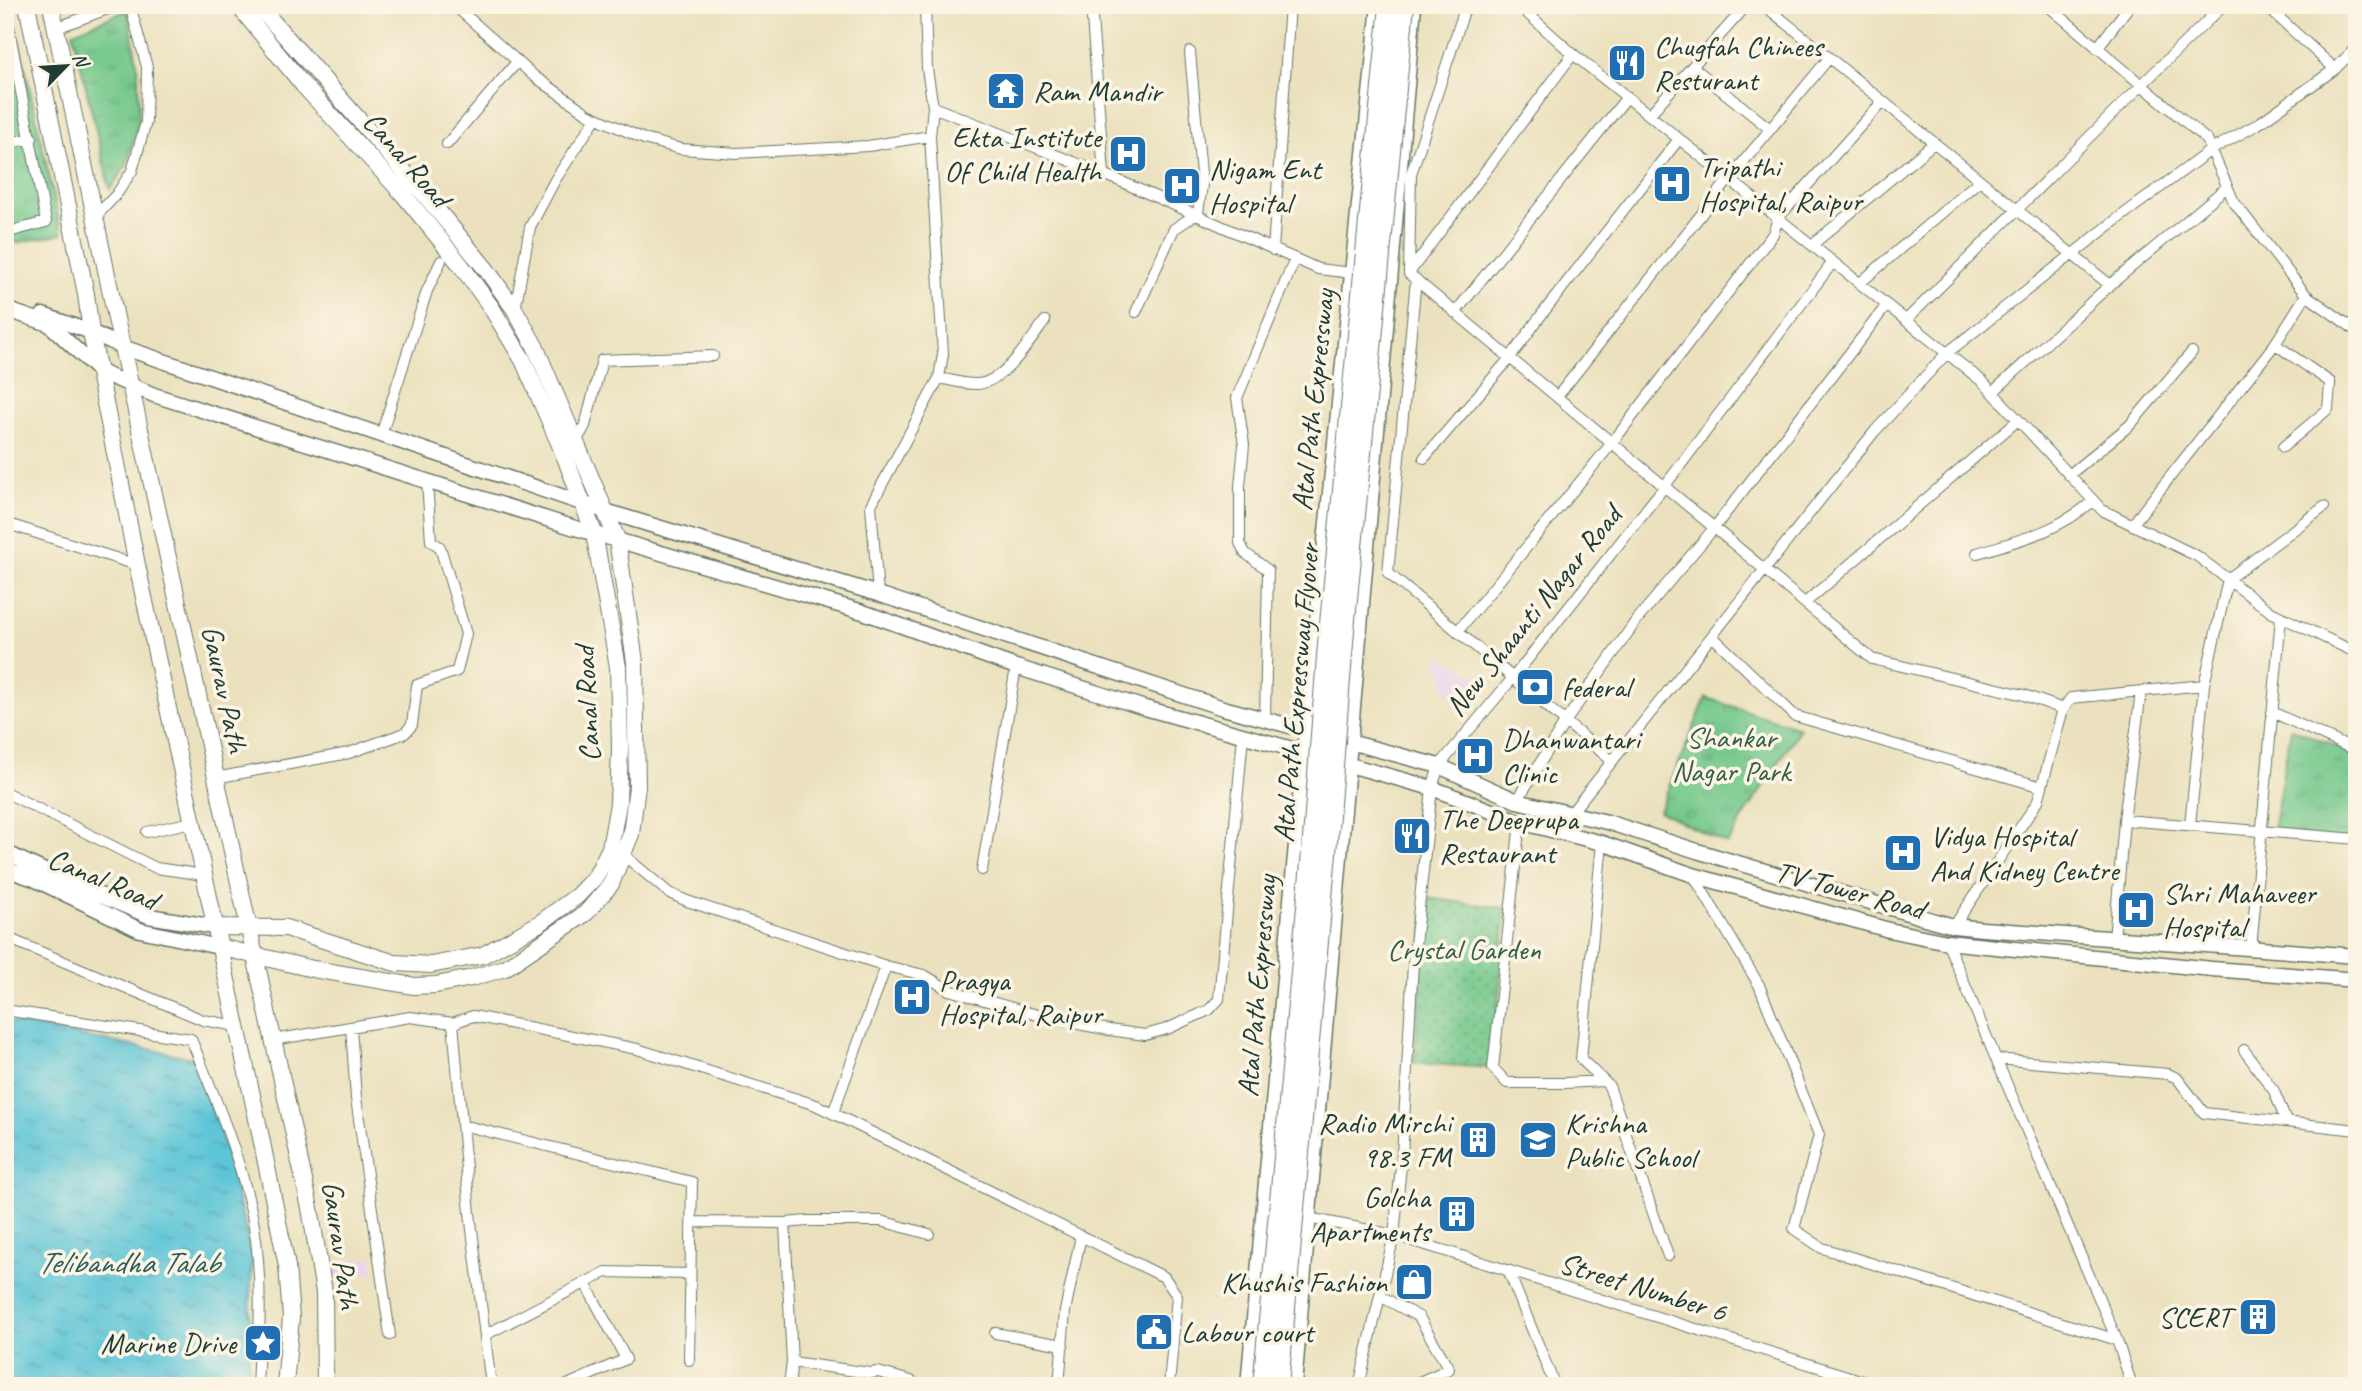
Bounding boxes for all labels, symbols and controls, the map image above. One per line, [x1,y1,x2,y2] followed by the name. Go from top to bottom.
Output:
[1654,27,1825,99] place label: Chugfah Chinees Resturant
[32,32,102,102] north arrow
[1606,42,1648,84] restaurant icon: Chugfah Chinees Resturant
[67,49,95,73] text: N
[985,70,1027,112] temple icon: Ram Mandir
[1033,72,1165,110] place label: Ram Mandir
[355,103,462,218] street label: Canal Road
[944,118,1103,190] place label: Ekta Institute Of Child Health
[1107,133,1149,175] hospital icon: Ekta Institute Of Child Health
[1699,148,1864,220] place label: Tripathi Hospital, Raipur
[1209,150,1324,222] place label: Nigam Ent Hospital
[1651,163,1693,205] hospital icon: Tripathi Hospital, Raipur
[1161,165,1203,207] hospital icon: Nigam Ent Hospital
[1282,286,1344,513] street label: Atal Path Expressway
[1436,495,1632,724] street label: New Shaanti Nagar Road
[1264,540,1328,844] street label: Atal Path Expressway Flyover
[193,622,257,758] street label: Gaurav Path
[565,641,609,763] street label: Canal Road
[1514,666,1556,708] bank icon: federal
[1562,668,1635,706] place label: federal
[1672,718,1792,790] park label: Shankar Nagar Park
[1502,720,1643,792] place label: Dhanwantari Clinic
[1454,735,1496,777] hospital icon: Dhanwantari Clinic
[1439,800,1580,872] place label: The Deeprupa Restaurant
[1391,815,1433,857] restaurant icon: The Deeprupa Restaurant
[1930,817,2121,889] place label: Vidya Hospital And Kidney Centre
[1882,832,1924,874] hospital icon: Vidya Hospital And Kidney Centre
[42,839,167,921] street label: Canal Road
[1771,852,1933,929] street label: TV Tower Road
[1228,872,1286,1098] street label: Atal Path Expressway
[2163,874,2318,946] place label: Shri Mahaveer Hospital
[2115,889,2157,931] hospital icon: Shri Mahaveer Hospital
[1387,930,1541,968] park label: Crystal Garden
[939,961,1104,1033] place label: Pragya Hospital, Raipur
[891,976,933,1018] hospital icon: Pragya Hospital, Raipur
[1318,1104,1454,1176] place label: Radio Mirchi 98.3 FM
[1565,1104,1700,1176] place label: Krishna Public School
[1457,1119,1499,1161] building icon: Radio Mirchi 98.3 FM
[1517,1119,1559,1161] school or university icon: Krishna Public School
[1310,1178,1433,1250] place label: Golcha Apartments
[313,1179,369,1313] street label: Gaurav Path
[1436,1193,1478,1235] building icon: Golcha Apartments
[37,1242,223,1283] water label: Telibandha Talab
[1555,1244,1733,1331] street label: Street Number 6
[1393,1261,1435,1303] shop icon: Khushis Fashion
[1221,1263,1388,1301] place label: Khushis Fashion
[2237,1296,2279,1338] building icon: SCERT
[2158,1298,2237,1336] place label: SCERT
[1133,1311,1175,1353] public building icon: Labour court
[1181,1313,1316,1351] place label: Labour court
[242,1322,284,1364] place icon: Marine Drive
[101,1324,238,1362] place label: Marine Drive

